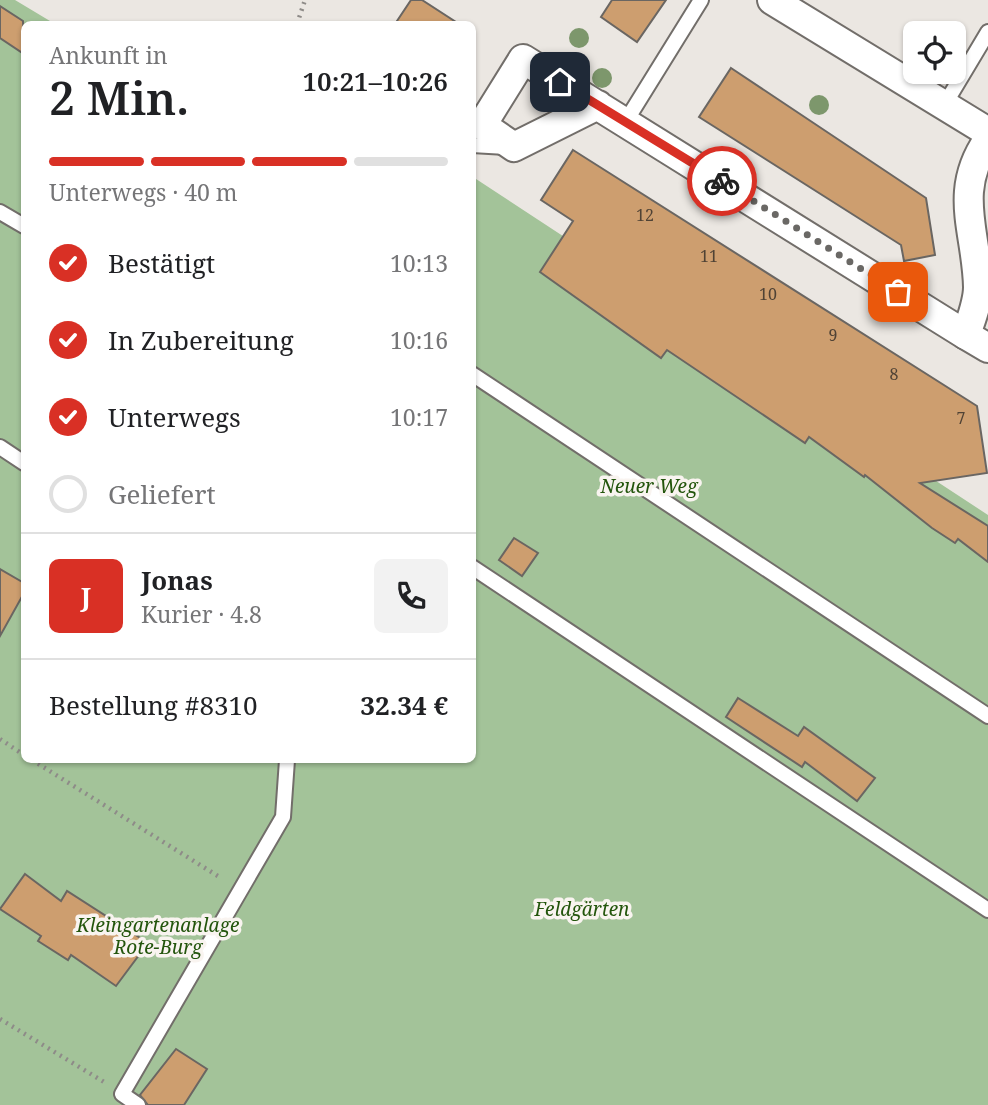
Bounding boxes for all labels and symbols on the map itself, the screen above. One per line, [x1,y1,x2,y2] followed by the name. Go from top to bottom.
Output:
[530,52,590,112] pin
[687,146,757,216] courier
[636,204,654,226] house number: 12
[700,245,718,267] house number: 11
[868,262,928,322] pin
[759,283,777,305] house number: 10
[829,324,837,346] house number: 9
[890,363,899,385] house number: 8
[957,407,966,429] house number: 7
[599,473,699,499] park label: Neuer Weg
[534,896,630,922] park label: Feldgärten
[76,912,239,960] park label: Kleingartenanlage Rote-Burg

